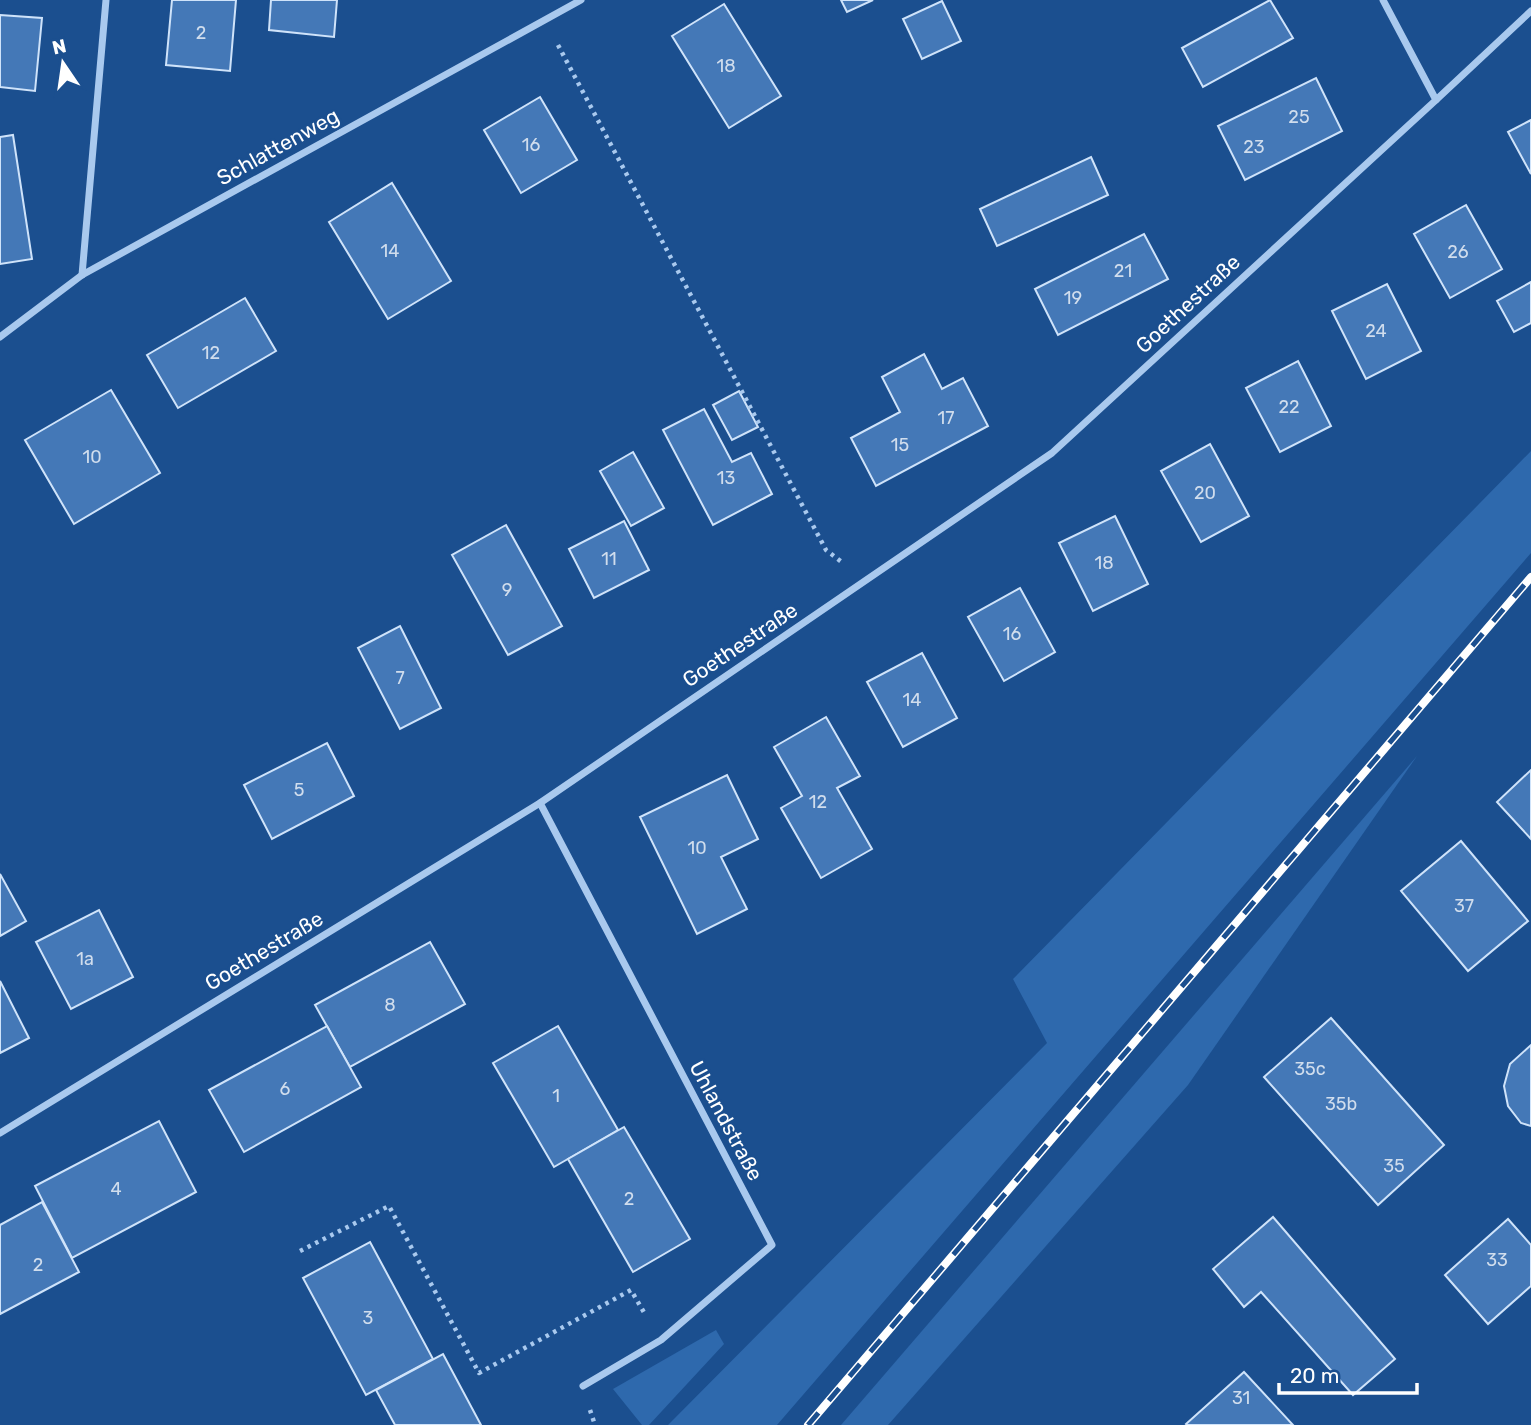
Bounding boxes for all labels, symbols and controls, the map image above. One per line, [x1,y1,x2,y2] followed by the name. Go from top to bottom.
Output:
[196,22,206,44] house number: 2
[28,28,98,98] north arrow
[50,34,69,60] text: N
[716,55,736,77] house number: 18
[212,103,343,190] street label: Schlattenweg
[1288,106,1310,128] house number: 25
[522,134,540,156] house number: 16
[1243,136,1265,158] house number: 23
[381,240,399,262] house number: 14
[1447,241,1469,263] house number: 26
[1130,249,1245,358] street label: Goethestraße
[1114,260,1132,282] house number: 21
[1064,287,1082,309] house number: 19
[1365,320,1387,342] house number: 24
[202,342,220,364] house number: 12
[1278,396,1300,418] house number: 22
[938,407,954,429] house number: 17
[891,434,909,456] house number: 15
[82,446,102,468] house number: 10
[717,467,735,489] house number: 13
[1194,482,1216,504] house number: 20
[601,548,617,570] house number: 11
[1094,552,1114,574] house number: 18
[502,579,512,601] house number: 9
[677,597,802,692] street label: Goethestraße
[1003,623,1021,645] house number: 16
[395,667,405,689] house number: 7
[903,689,921,711] house number: 14
[294,779,304,801] house number: 5
[809,791,827,813] house number: 12
[687,837,707,859] house number: 10
[1454,895,1474,917] house number: 37
[200,906,327,996] street label: Goethestraße
[76,948,94,970] house number: 1a
[384,994,396,1016] house number: 8
[684,1057,768,1185] street label: Uhlandstraße
[1294,1058,1326,1080] house number: 35c
[280,1078,291,1100] house number: 6
[552,1085,560,1107] house number: 1
[1325,1093,1357,1115] house number: 35b
[1383,1155,1405,1177] house number: 35
[110,1178,122,1200] house number: 4
[624,1188,634,1210] house number: 2
[1486,1249,1508,1271] house number: 33
[33,1254,43,1276] house number: 2
[363,1307,373,1329] house number: 3
[1279,1352,1417,1396] scale bar
[1290,1363,1339,1388] text: 20 m
[1232,1387,1250,1409] house number: 31

